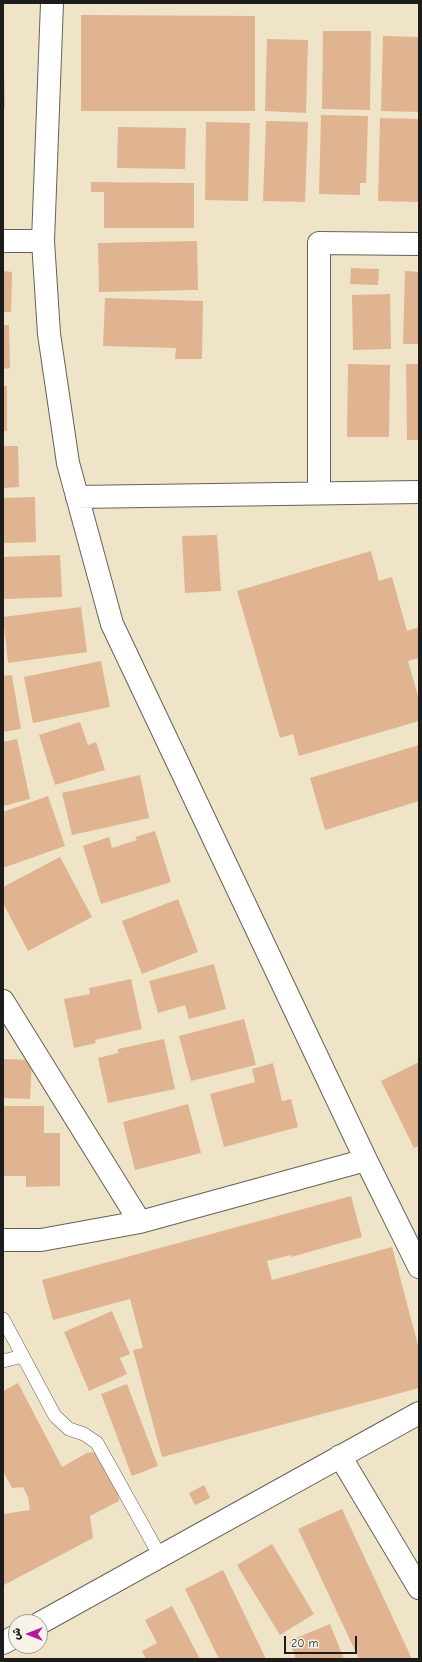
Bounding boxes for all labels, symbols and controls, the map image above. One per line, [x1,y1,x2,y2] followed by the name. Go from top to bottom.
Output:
[8,1614,48,1654] north arrow
[10,1628,23,1640] text: ش
[286,1628,359,1654] scale bar
[291,1636,319,1650] text: 20 m

